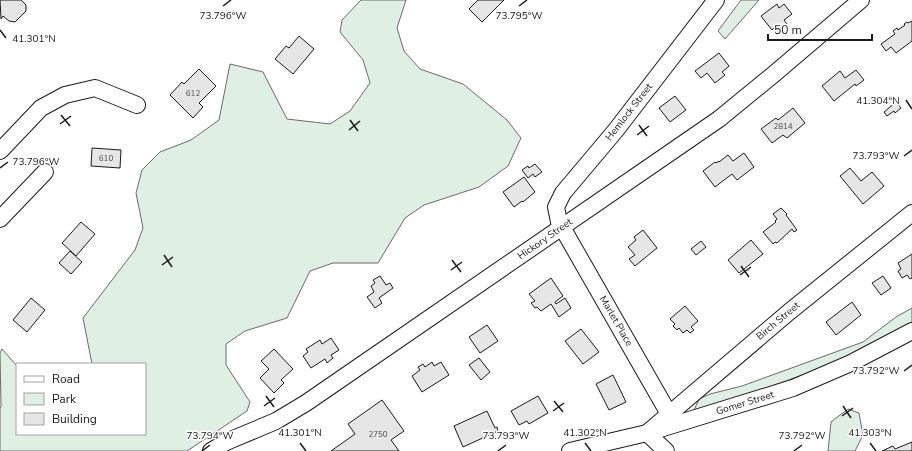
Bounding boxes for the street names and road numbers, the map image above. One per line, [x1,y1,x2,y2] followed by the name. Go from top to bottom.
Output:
[602,80,656,144] street label: Hemlock Street
[515,215,576,263] street label: Hickory Street
[596,293,636,349] street label: Marlet Place
[753,298,803,343] street label: Birch Street
[714,387,776,418] street label: Gomer Street

